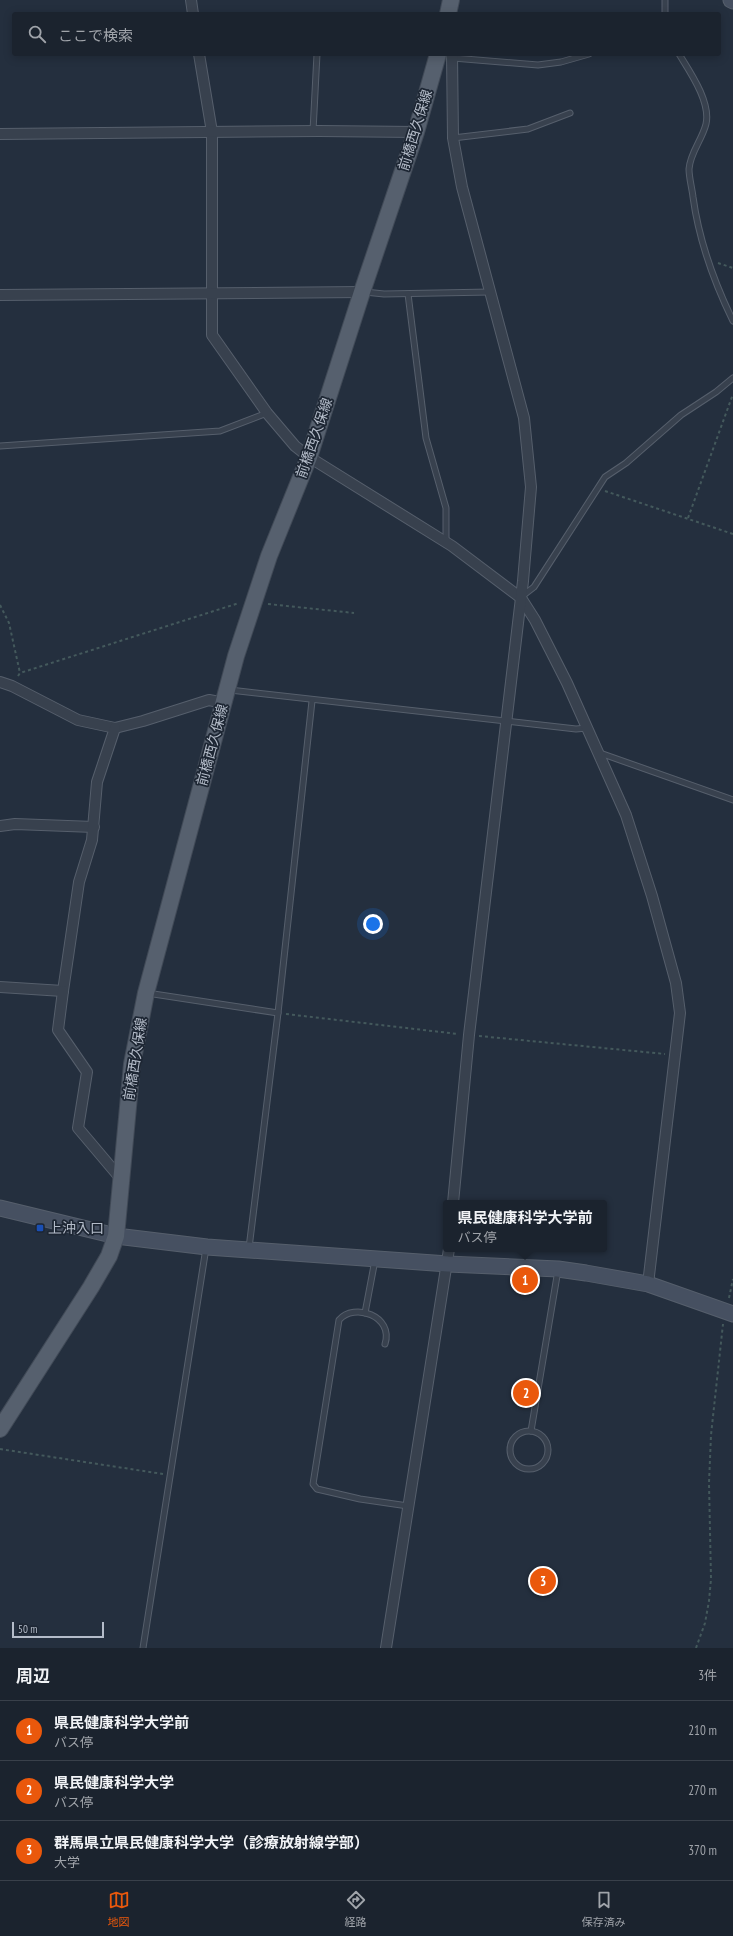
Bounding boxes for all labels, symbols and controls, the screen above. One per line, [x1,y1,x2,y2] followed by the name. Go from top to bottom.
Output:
[12,12,721,56] search box
[26,23,48,45] icon: search
[58,26,133,45] text: ここで検索
[394,87,436,173] street label: 前橋西久保線
[292,395,336,481] street label: 前橋西久保線
[192,702,232,788] street label: 前橋西久保線
[363,914,383,934] your location
[120,1016,150,1102] street label: 前橋西久保線
[443,1200,607,1252] popup
[457,1208,593,1227] text: 県民健康科学大学前
[48,1219,104,1237] place label: 上沖入口
[35,1223,45,1233] marker: 上沖入口
[457,1229,497,1246] text: バス停
[512,1265,538,1295] pin: 1
[513,1378,539,1408] pin: 2
[530,1566,556,1596] pin: 3
[12,1620,104,1639] scale bar
[18,1622,37,1636] text: 50 m
[16,1665,50,1687] text: 周辺
[698,1667,717,1684] text: 3件
[54,1713,189,1732] text: 県民健康科学大学前
[26,1722,32,1739] text: 1
[688,1722,717,1739] text: 210 m
[54,1734,93,1751] text: バス停
[54,1773,174,1792] text: 県民健康科学大学
[26,1782,32,1799] text: 2
[688,1782,717,1799] text: 270 m
[54,1794,93,1811] text: バス停
[54,1833,369,1852] text: 群馬県立県民健康科学大学（診療放射線学部）
[26,1842,32,1859] text: 3
[688,1842,717,1859] text: 370 m
[54,1854,80,1871] text: 大学
[108,1889,130,1929] tab: 地図
[345,1889,367,1929] tab: 経路
[582,1889,626,1929] tab: 保存済み

